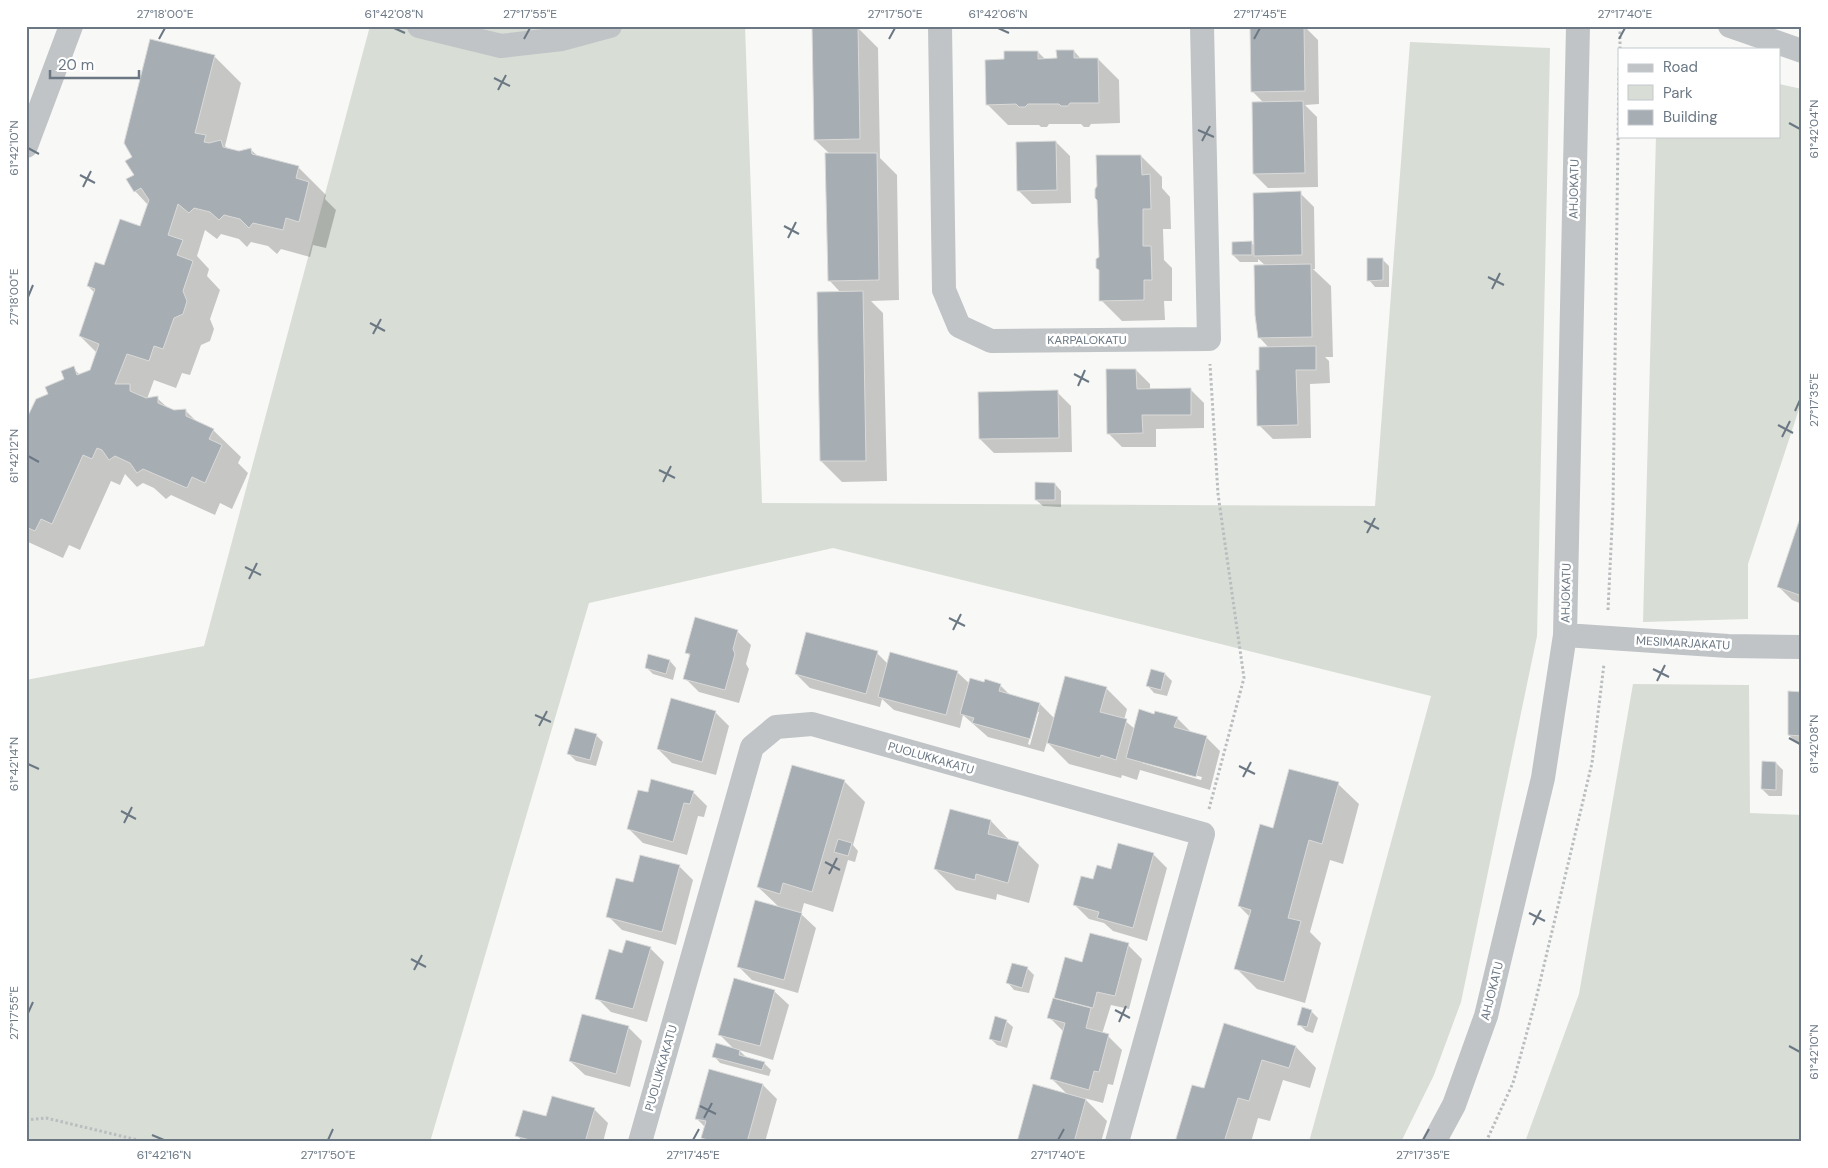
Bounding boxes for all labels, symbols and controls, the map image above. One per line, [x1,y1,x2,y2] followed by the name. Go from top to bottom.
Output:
[137,6,194,22] text: 27°18'00"E
[365,6,423,22] text: 61°42'08"N
[503,6,557,22] text: 27°17'55"E
[867,6,923,22] text: 27°17'50"E
[968,6,1028,22] text: 61°42'06"N
[1233,6,1287,22] text: 27°17'45"E
[1598,6,1653,22] text: 27°17'40"E
[50,48,139,80] scale bar
[1618,48,1780,138] legend
[58,55,94,75] text: 20 m
[1663,57,1698,77] text: Road
[1663,83,1693,103] text: Park
[1806,100,1822,158] text: 61°42'04"N
[1663,107,1718,127] text: Building
[6,120,22,176] text: 61°42'10"N
[1565,159,1583,219] street label: AHJOKATU
[6,268,22,325] text: 27°18'00"E
[1047,332,1127,348] street label: KARPALOKATU
[1806,373,1822,427] text: 27°17'35"E
[6,429,22,483] text: 61°42'12"N
[1557,563,1575,623] street label: AHJOKATU
[1636,633,1731,653] street label: MESIMARJAKATU
[1806,715,1822,773] text: 61°42'08"N
[6,737,22,791] text: 61°42'14"N
[886,738,976,778] street label: PUOLUKKAKATU
[1477,960,1507,1022] street label: AHJOKATU
[6,986,22,1040] text: 27°17'55"E
[641,1023,681,1113] street label: PUOLUKKAKATU
[1806,1024,1822,1080] text: 61°42'10"N
[137,1147,191,1163] text: 61°42'16"N
[300,1147,356,1163] text: 27°17'50"E
[666,1147,720,1163] text: 27°17'45"E
[1031,1147,1086,1163] text: 27°17'40"E
[1396,1147,1450,1163] text: 27°17'35"E

